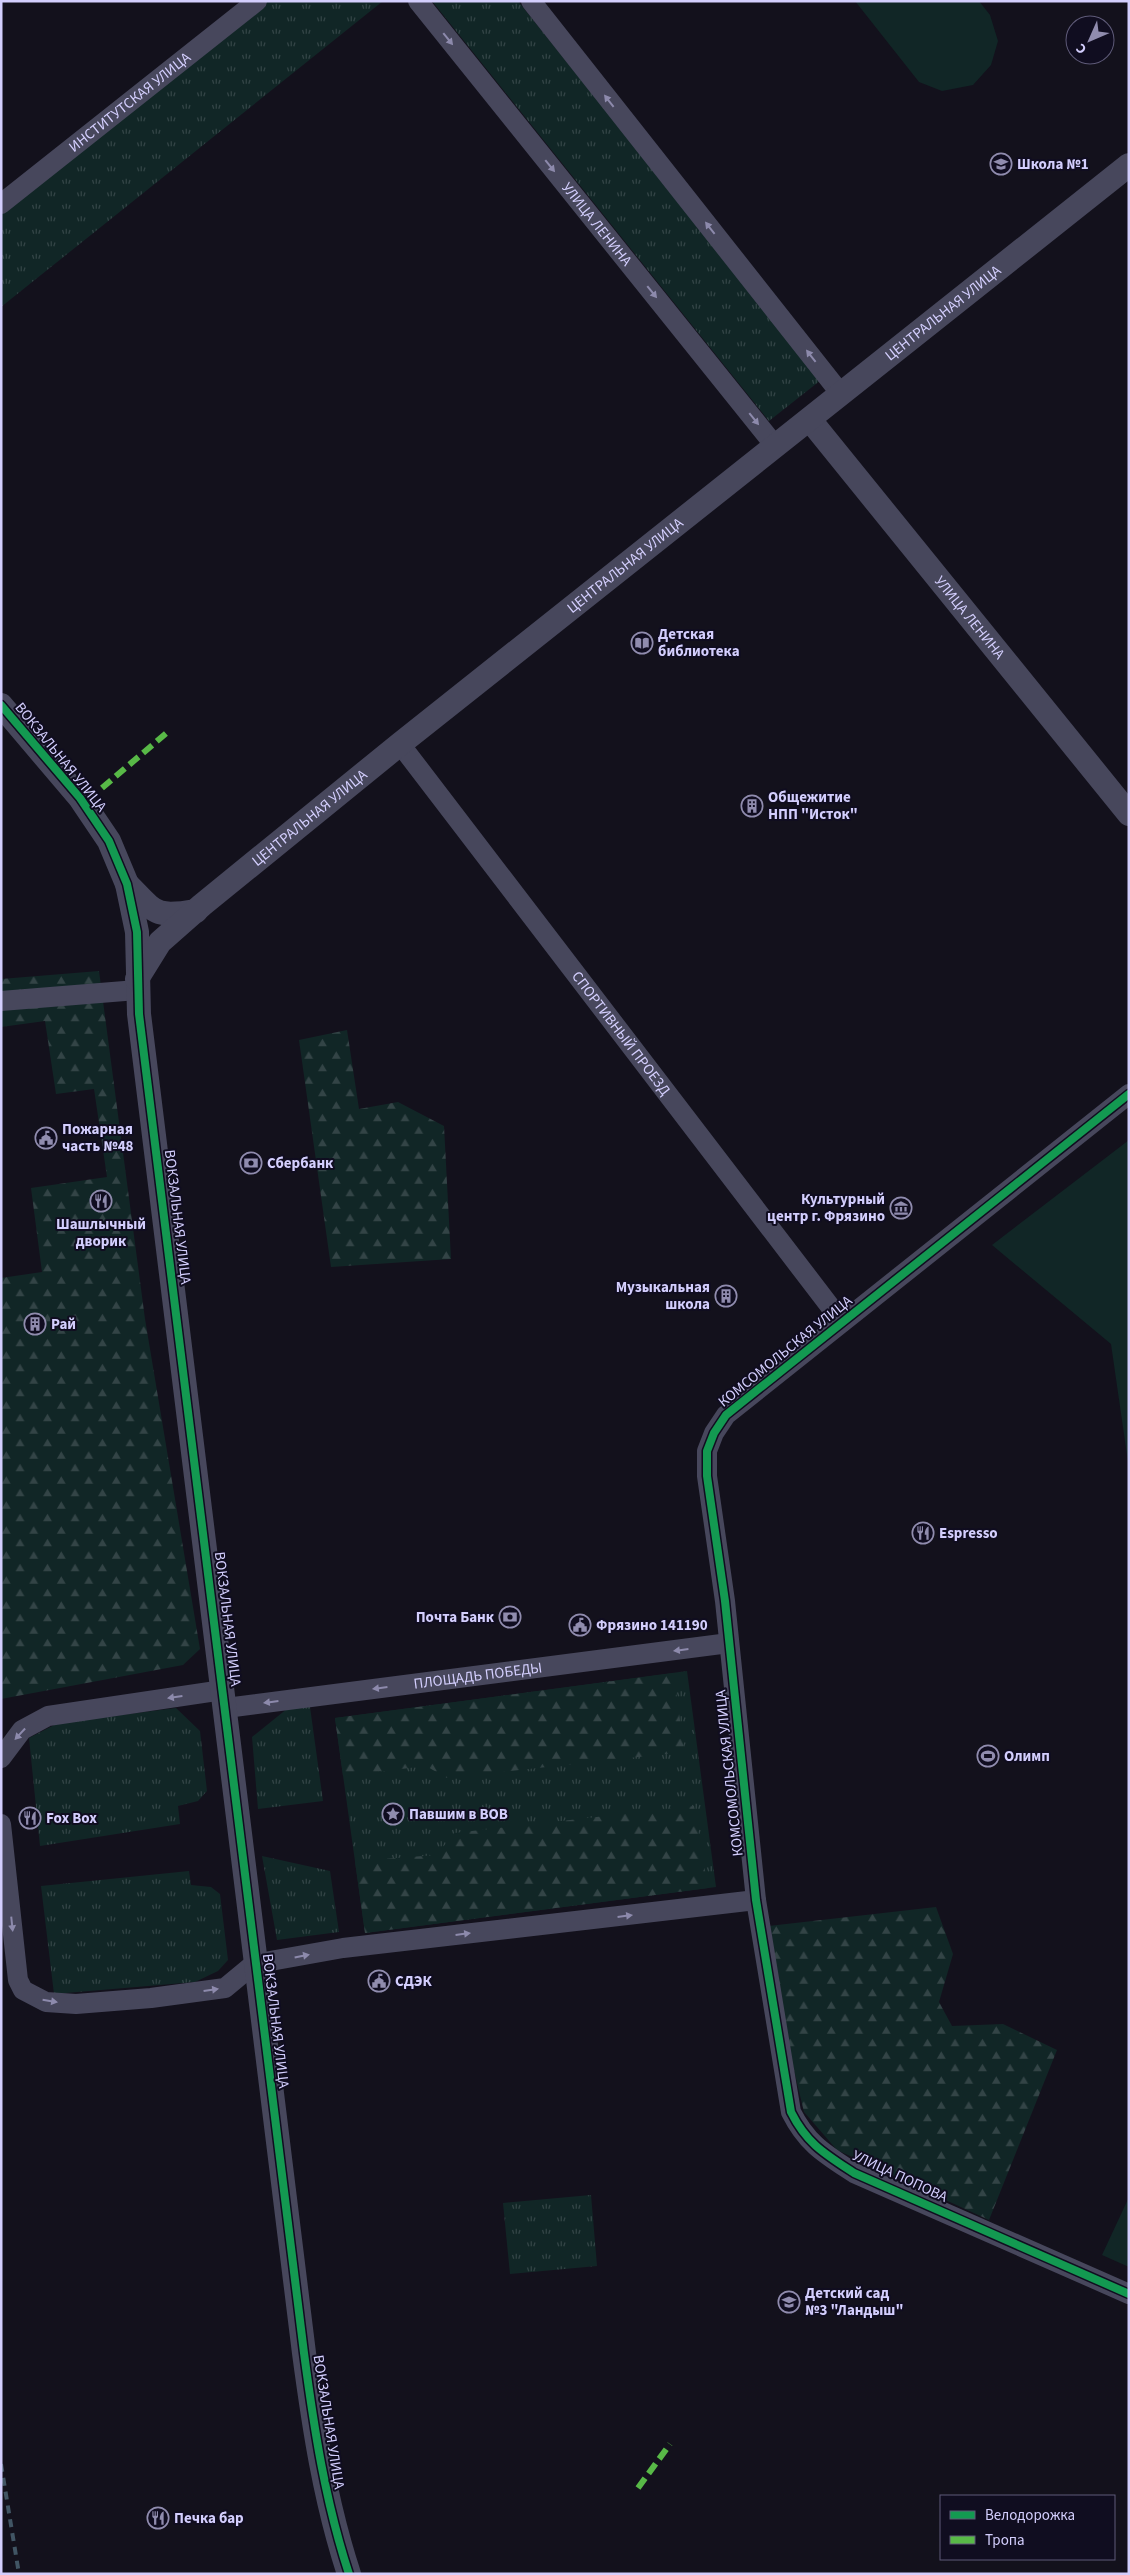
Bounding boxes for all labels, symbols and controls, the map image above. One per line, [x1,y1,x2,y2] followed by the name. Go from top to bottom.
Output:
[1065,15,1115,65] north arrow
[443,32,454,45] one-way arrow
[1072,39,1091,58] text: С
[64,47,196,157] street label: ИНСТИТУТСКАЯ УЛИЦА
[604,95,615,108] one-way arrow
[989,152,1013,176] school or university icon: Школа №1
[1017,154,1089,175] place label: Школа №1
[545,159,556,172] one-way arrow
[557,178,637,271] street label: УЛИЦА ЛЕНИНА
[705,221,715,235] one-way arrow
[881,260,1006,366] street label: ЦЕНТРАЛЬНАЯ УЛИЦА
[647,286,658,299] one-way arrow
[805,350,816,363] one-way arrow
[748,412,759,425] one-way arrow
[563,513,688,618] street label: ЦЕНТРАЛЬНАЯ УЛИЦА
[929,572,1010,665] street label: УЛИЦА ЛЕНИНА
[658,624,740,662] place label: Детская библиотека
[630,631,654,655] library icon: Детская библиотека
[10,698,112,817] street label: ВОКЗАЛЬНАЯ УЛИЦА
[248,764,373,871] street label: ЦЕНТРАЛЬНАЯ УЛИЦА
[768,787,858,825] place label: Общежитие НПП "Исток"
[740,794,764,818] building icon: Общежитие НПП "Исток"
[566,967,675,1100] street label: СПОРТИВНЫЙ ПРОЕЗД
[62,1119,134,1157] place label: Пожарная часть №48
[34,1126,58,1150] public building icon: Пожарная часть №48
[159,1148,196,1287] street label: ВОКЗАЛЬНАЯ УЛИЦА
[239,1151,263,1175] bank icon: Сбербанк
[267,1153,334,1174] place label: Сбербанк
[89,1189,113,1213] restaurant icon: Шашлычный дворик
[767,1189,885,1227] place label: Культурный центр г. Фрязино
[889,1196,913,1220] museum icon: Культурный центр г. Фрязино
[56,1214,146,1252] place label: Шашлычный дворик
[616,1277,710,1315] place label: Музыкальная школа
[714,1284,738,1308] building icon: Музыкальная школа
[714,1290,858,1412] street label: КОМСОМОЛЬСКАЯ УЛИЦА
[23,1312,47,1336] building icon: Рай
[51,1314,76,1335] place label: Рай
[911,1521,935,1545] restaurant icon: Espresso
[939,1523,998,1544] place label: Espresso
[209,1550,246,1689] street label: ВОКЗАЛЬНАЯ УЛИЦА
[498,1605,522,1629] bank icon: Почта Банк
[416,1607,495,1628] place label: Почта Банк
[568,1613,592,1637] public building icon: Фрязино 141190
[596,1615,708,1636] place label: Фрязино 141190
[672,1646,688,1654] one-way arrow
[412,1657,544,1695] street label: ПЛОЩАДЬ ПОБЕДЫ
[372,1684,388,1692] one-way arrow
[710,1688,749,1857] street label: КОМСОМОЛЬСКАЯ УЛИЦА
[166,1693,182,1701] one-way arrow
[262,1698,278,1706] one-way arrow
[14,1728,25,1741] one-way arrow
[976,1744,1000,1768] sports icon: Олимп
[1004,1746,1050,1767] place label: Олимп
[381,1802,405,1826] place icon: Павшим в ВОВ
[409,1804,508,1825] place label: Павшим в ВОВ
[18,1806,42,1830] restaurant icon: Fox Box
[46,1808,97,1829] place label: Fox Box
[617,1912,633,1920] one-way arrow
[8,1917,16,1933] one-way arrow
[456,1930,472,1938] one-way arrow
[295,1951,311,1959] one-way arrow
[257,1952,294,2091] street label: ВОКЗАЛЬНАЯ УЛИЦА
[367,1969,391,1993] public building icon: СДЭК
[395,1971,433,1992] place label: СДЭК
[203,1986,219,1994] one-way arrow
[42,1998,58,2006] one-way arrow
[849,2145,952,2208] street label: УЛИЦА ПОПОВА
[805,2283,903,2321] place label: Детский сад №3 "Ландыш"
[777,2290,801,2314] school or university icon: Детский сад №3 "Ландыш"
[308,2353,350,2492] street label: ВОКЗАЛЬНАЯ УЛИЦА
[940,2495,1115,2560] legend
[985,2505,1075,2526] text: Велодорожка
[146,2506,170,2530] restaurant icon: Печка бар
[174,2508,244,2529] place label: Печка бар
[985,2530,1025,2551] text: Тропа

